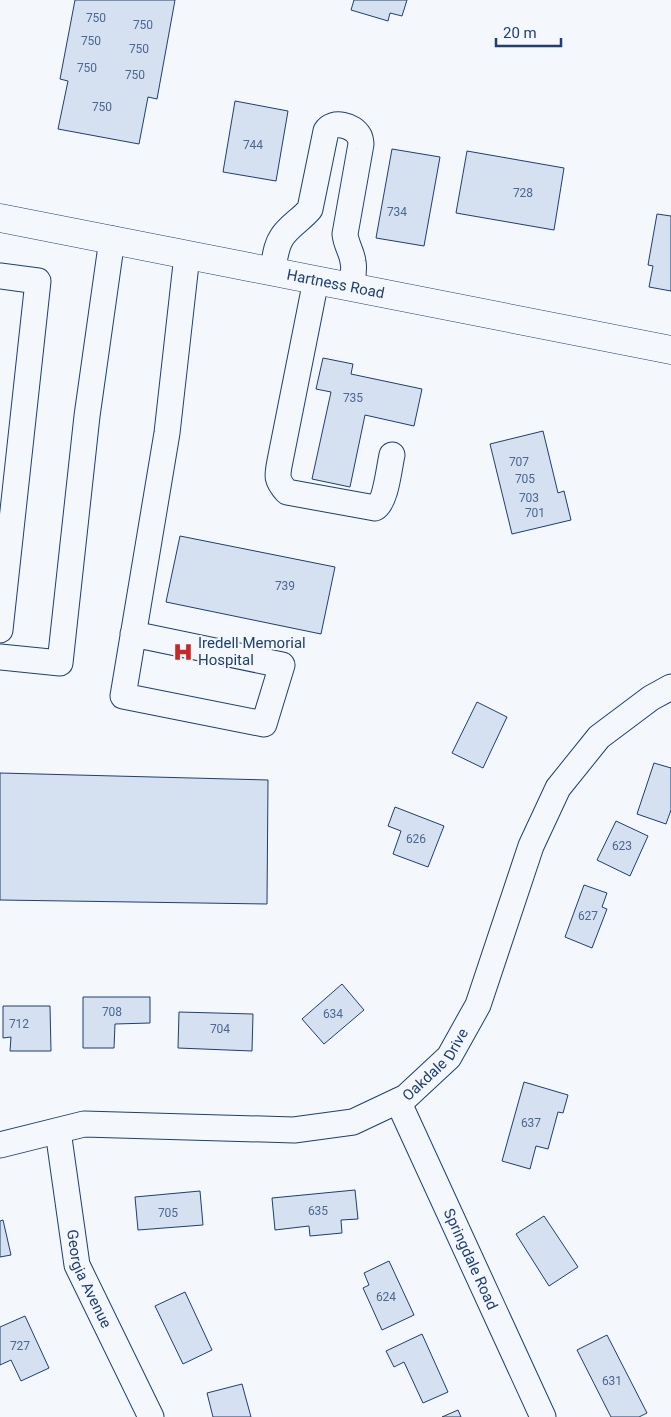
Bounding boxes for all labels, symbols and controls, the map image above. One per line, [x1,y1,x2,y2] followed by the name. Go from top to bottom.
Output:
[86,11,106,25] house number: 750
[496,15,561,47] scale bar
[133,18,153,32] house number: 750
[503,24,537,42] text: 20 m
[81,34,101,48] house number: 750
[129,42,149,56] house number: 750
[77,61,97,75] house number: 750
[125,68,145,82] house number: 750
[92,100,112,114] house number: 750
[243,138,263,152] house number: 744
[513,186,533,200] house number: 728
[387,205,407,219] house number: 734
[285,266,386,302] street label: Hartness Road
[343,391,363,405] house number: 735
[509,455,529,469] house number: 707
[515,472,535,486] house number: 705
[519,491,539,505] house number: 703
[525,506,545,520] house number: 701
[275,579,295,593] house number: 739
[198,634,306,669] place label: Iredell Memorial Hospital
[172,641,194,663] hospital icon: Iredell Memorial Hospital
[406,832,426,846] house number: 626
[612,839,632,853] house number: 623
[578,909,598,923] house number: 627
[102,1005,122,1019] house number: 708
[323,1007,343,1021] house number: 634
[9,1017,29,1031] house number: 712
[210,1022,230,1036] house number: 704
[399,1025,472,1105] street label: Oakdale Drive
[521,1116,541,1130] house number: 637
[308,1204,328,1218] house number: 635
[158,1206,178,1220] house number: 705
[440,1206,502,1313] street label: Springdale Road
[63,1228,115,1331] street label: Georgia Avenue
[376,1290,396,1304] house number: 624
[10,1339,30,1353] house number: 727
[602,1374,622,1388] house number: 631

